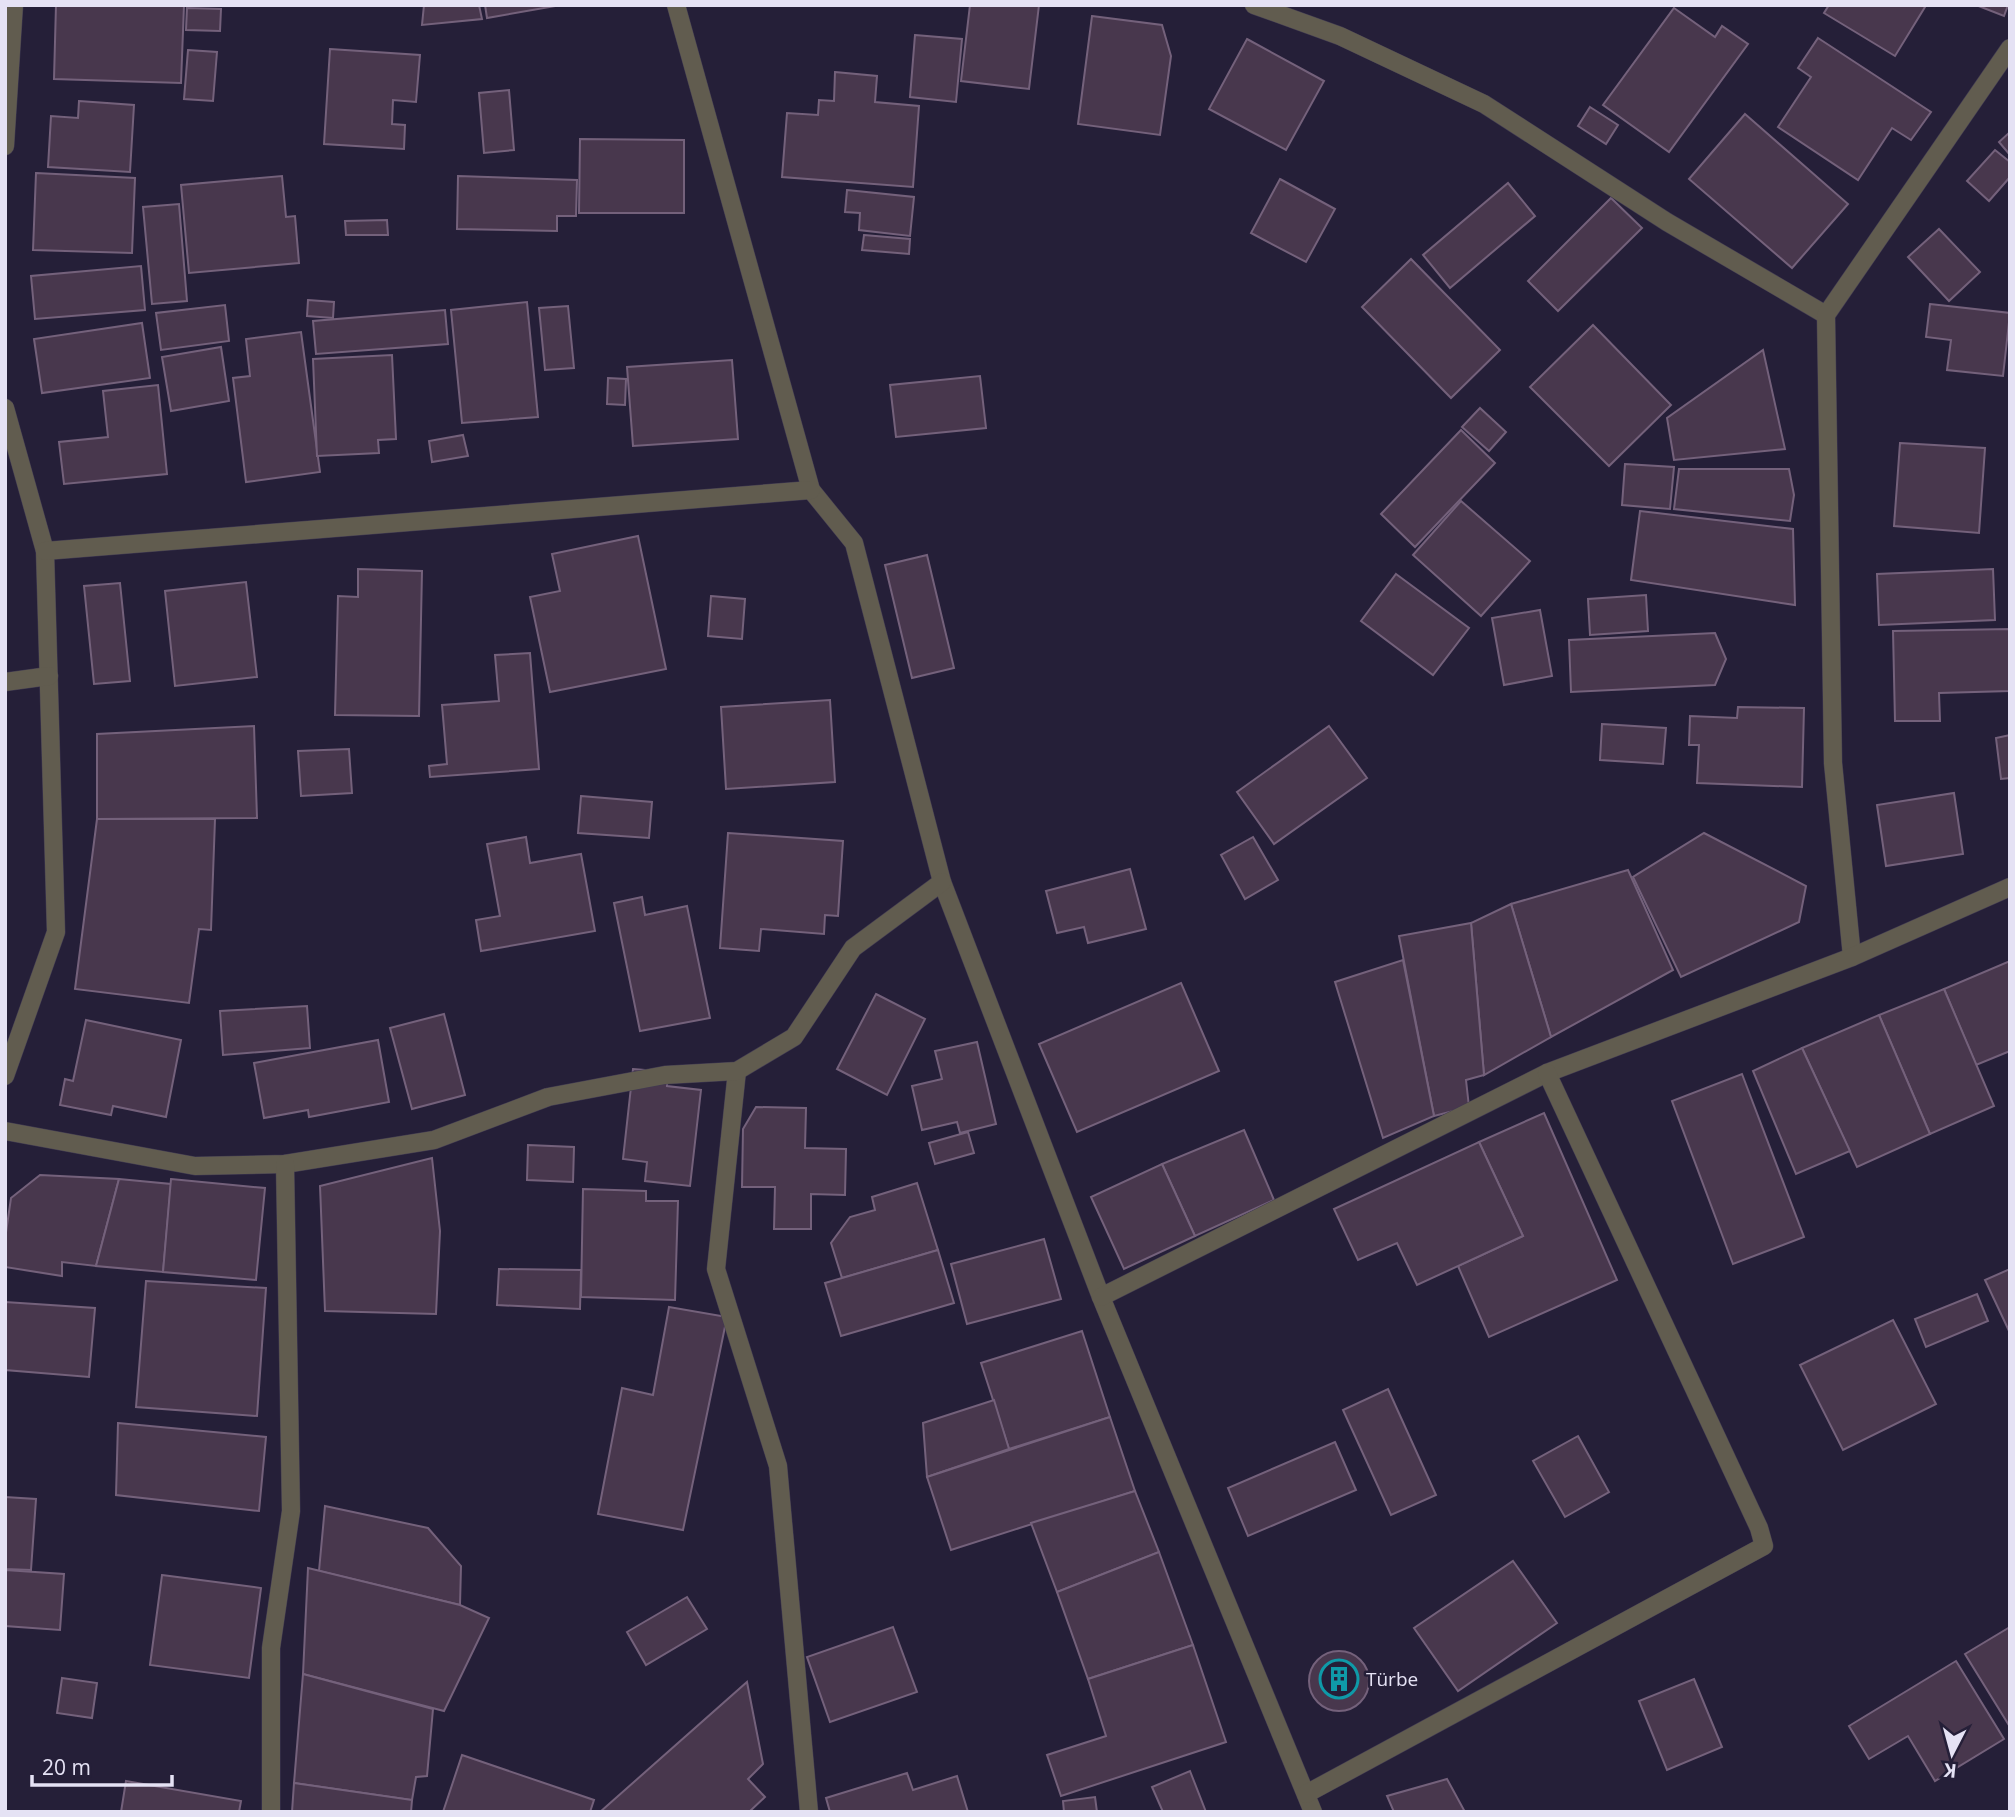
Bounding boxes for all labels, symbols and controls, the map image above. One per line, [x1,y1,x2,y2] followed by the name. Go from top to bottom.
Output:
[1318,1658,1360,1700] building icon: Türbe
[1366,1666,1418,1692] place label: Türbe
[1917,1719,1987,1789] north arrow
[32,1744,172,1788] scale bar
[42,1753,91,1781] text: 20 m
[1942,1757,1958,1784] text: K

